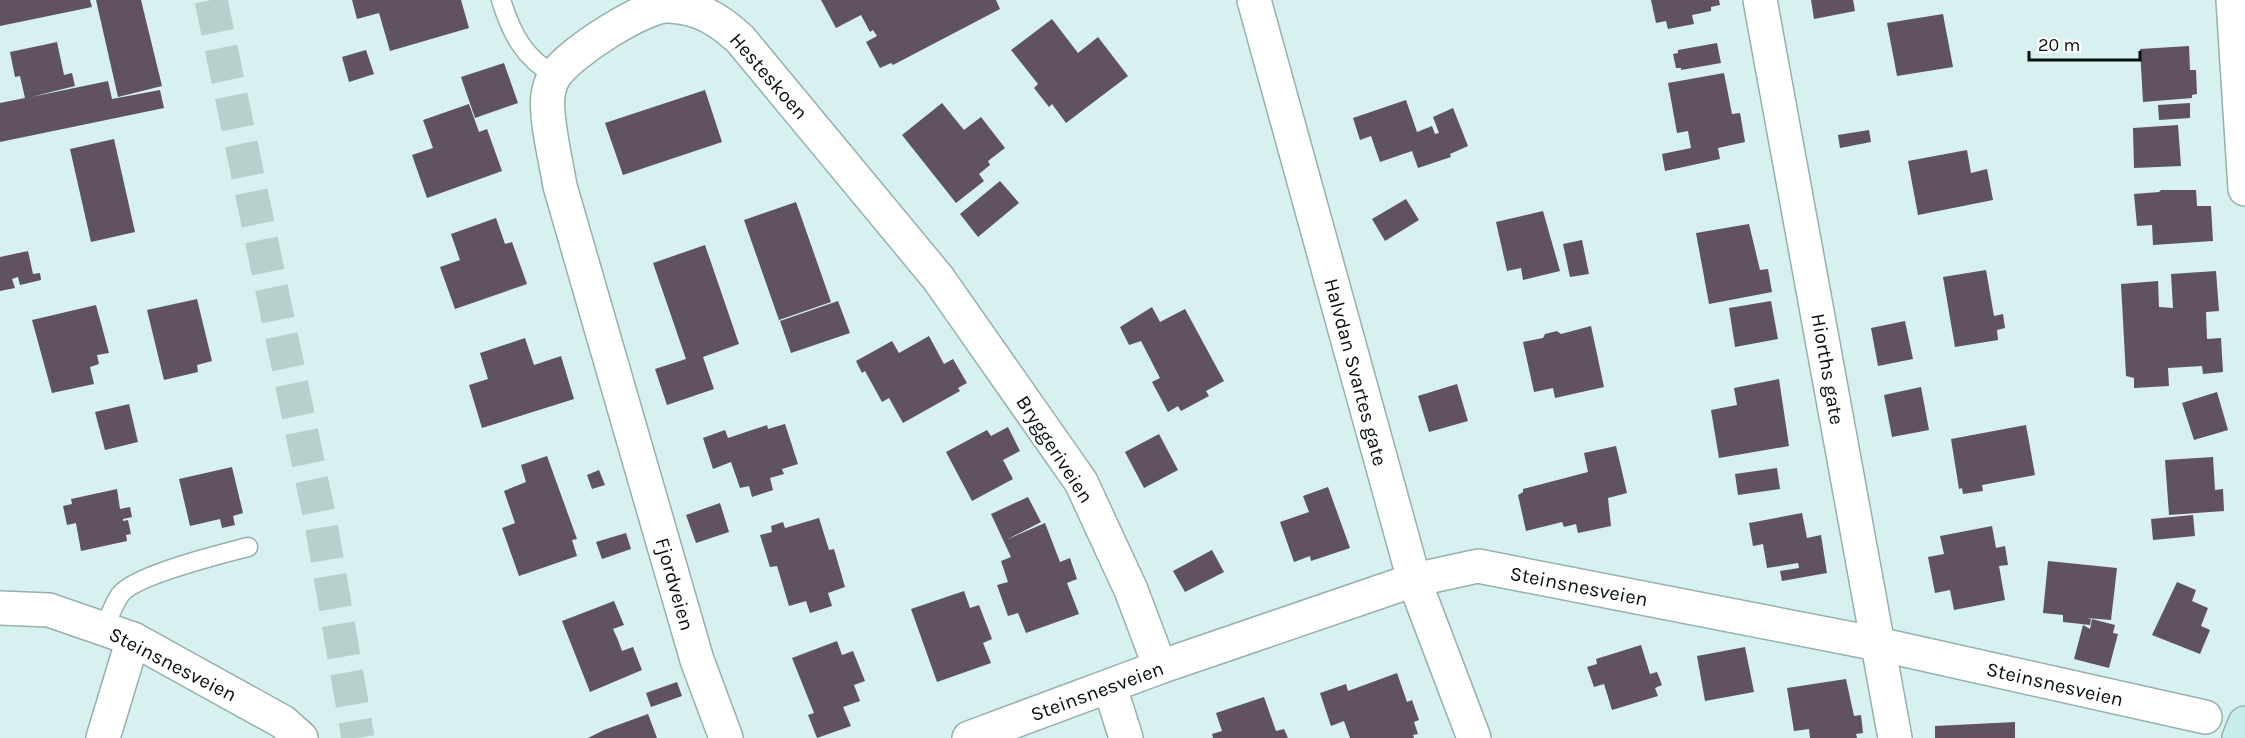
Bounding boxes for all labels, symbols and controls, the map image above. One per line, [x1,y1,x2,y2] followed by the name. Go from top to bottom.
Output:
[2029,24,2140,62] scale bar
[725,28,812,124] street label: Hesteskoen
[2038,34,2080,56] text: 20 m
[1319,276,1392,468] street label: Halvdan Svartes gate
[1806,312,1849,426] street label: Hiorths gate
[1011,391,1098,507] street label: Bryggeriveien
[650,535,699,633] street label: Fjordveien
[1508,562,1650,611] street label: Steinsnesveien
[105,622,240,706] street label: Steinsnesveien
[1028,657,1167,726] street label: Steinsnesveien
[1984,658,2126,711] street label: Steinsnesveien

